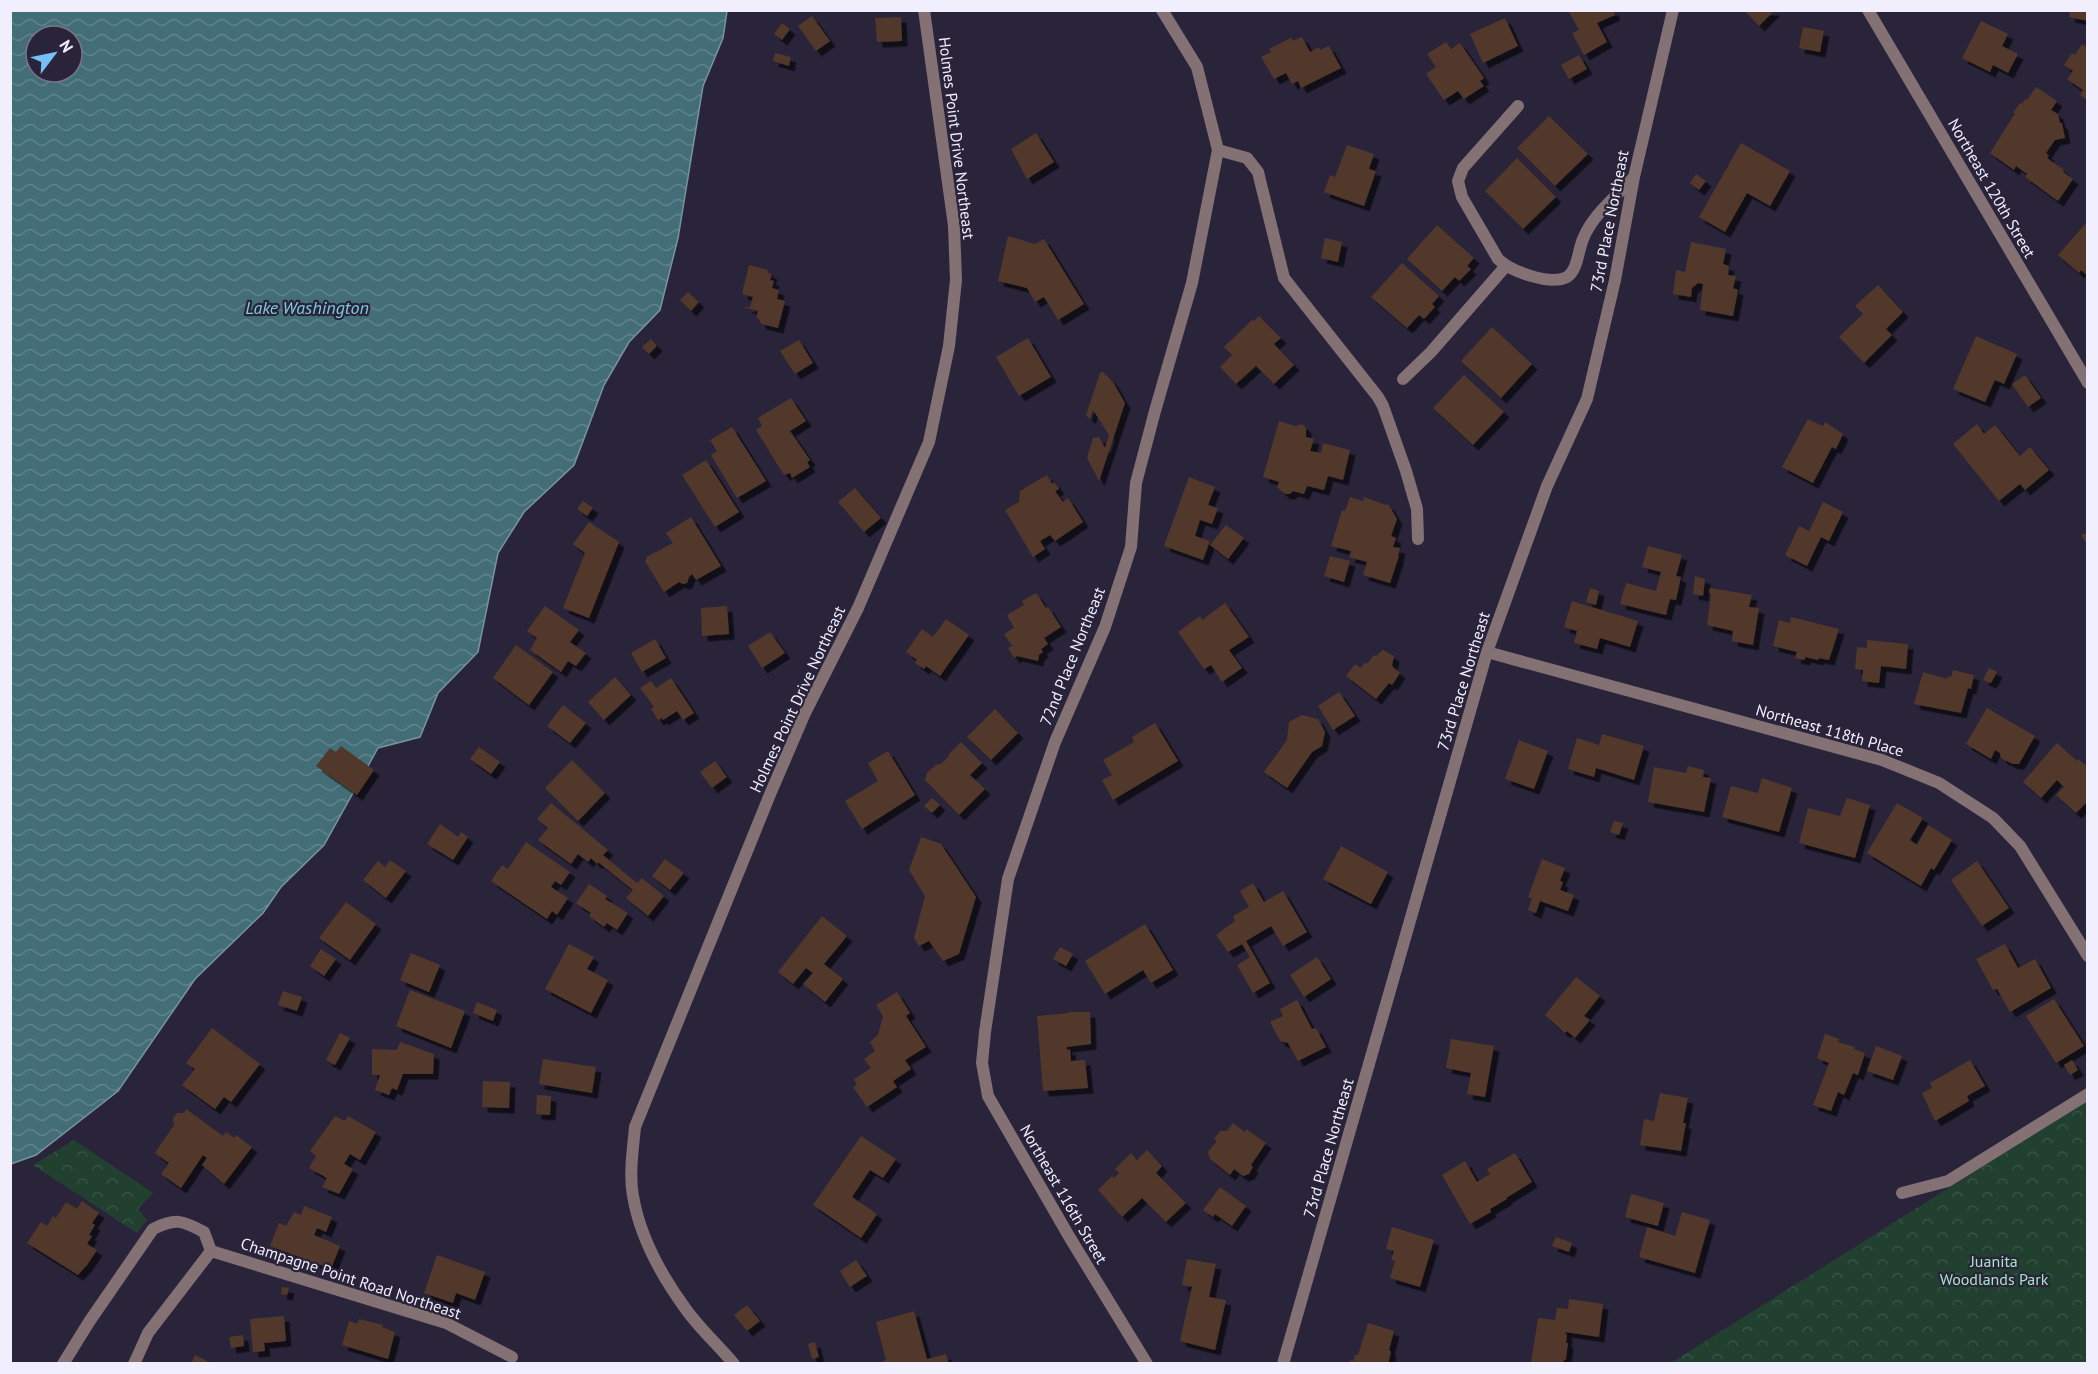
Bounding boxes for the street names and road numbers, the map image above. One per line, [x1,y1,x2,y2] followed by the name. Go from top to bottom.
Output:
[935,36,979,241] street label: Holmes Point Drive Northeast
[1944,115,2040,262] street label: Northeast 120th Street
[1585,148,1633,294] street label: 73rd Place Northeast
[1035,583,1109,728] street label: 72nd Place Northeast
[745,602,849,795] street label: Holmes Point Drive Northeast
[1432,609,1494,753] street label: 73rd Place Northeast
[1754,699,1906,761] street label: Northeast 118th Place
[1299,1075,1358,1220] street label: 73rd Place Northeast
[1016,1121,1112,1268] street label: Northeast 116th Street
[238,1233,464,1323] street label: Champagne Point Road Northeast

